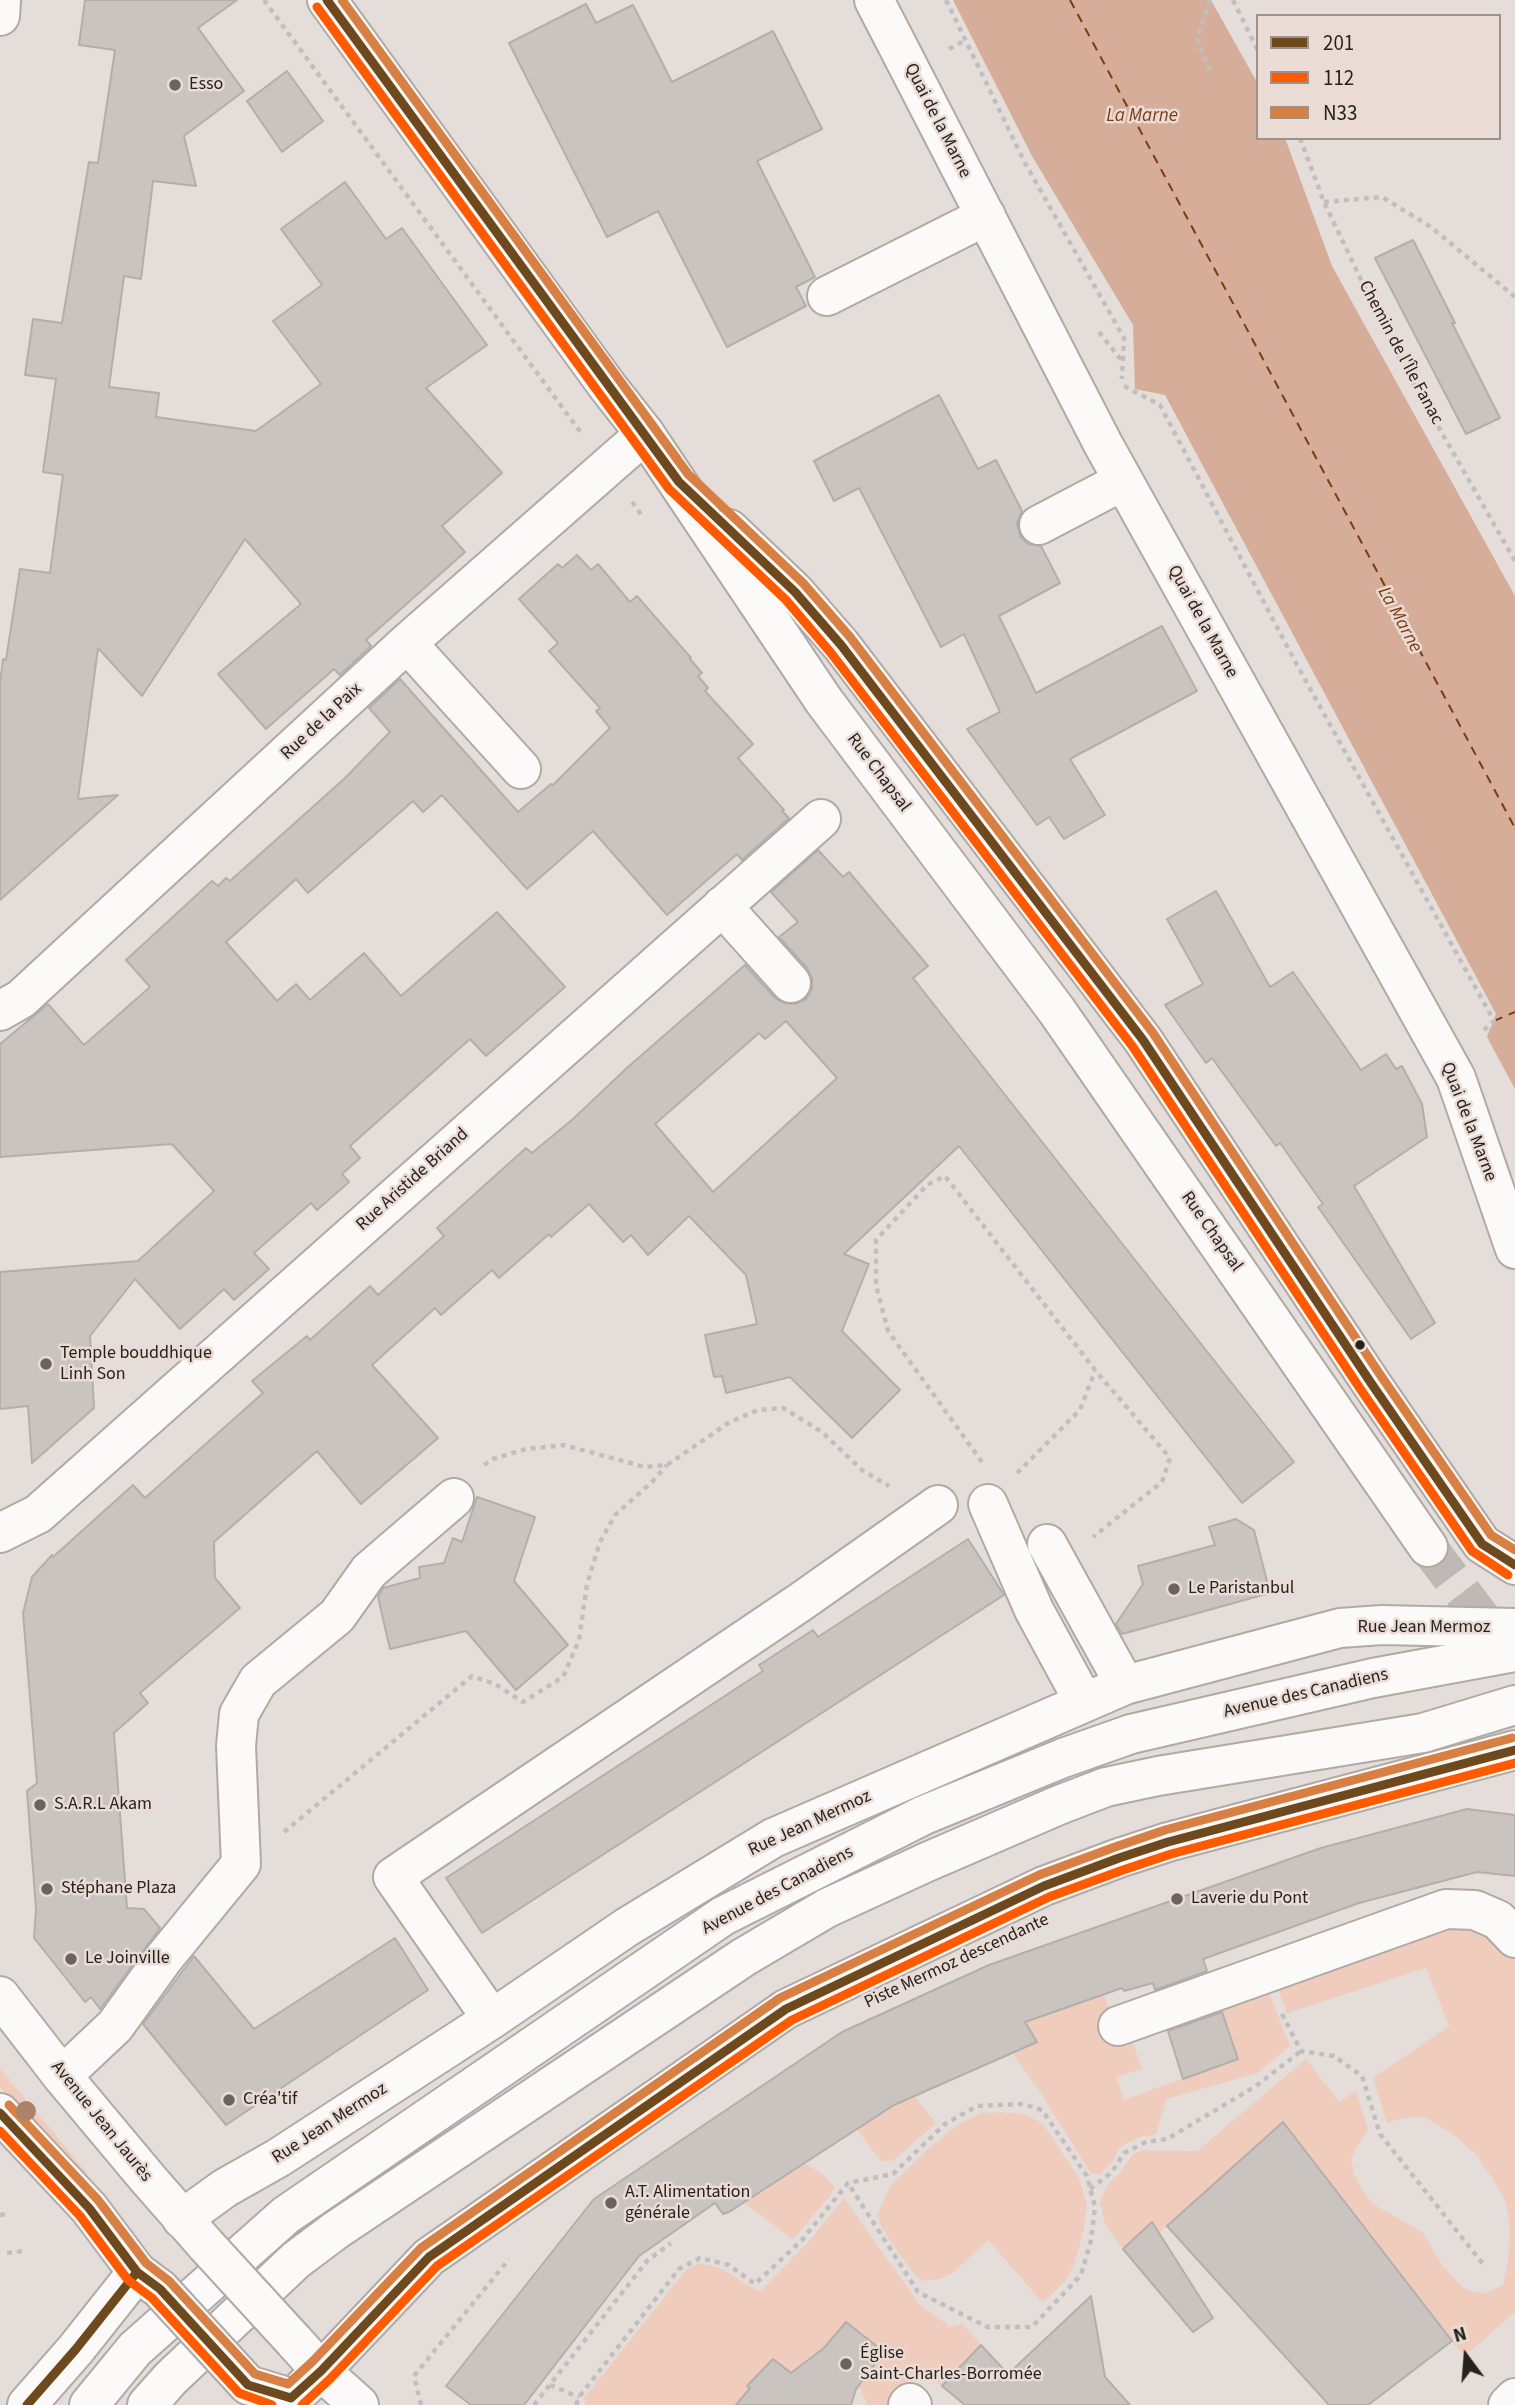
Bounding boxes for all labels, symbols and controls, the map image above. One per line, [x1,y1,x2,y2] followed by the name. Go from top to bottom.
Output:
[1256,14,1501,140] legend
[1323,28,1354,58] text: 201
[899,60,975,182] street label: Quai de la Marne
[1323,63,1354,93] text: 112
[189,74,223,96] place label: Esso
[167,77,183,93] marker: Esso
[1323,98,1357,128] text: N33
[1106,106,1178,128] water label: La Marne
[1353,277,1447,429] street label: Chemin de l'Île Fanac
[1162,562,1242,682] street label: Quai de la Marne
[1372,583,1426,657] water label: La Marne
[277,679,367,765] street label: Rue de la Paix
[841,729,915,817] street label: Rue Chapsal
[1435,1059,1501,1185] street label: Quai de la Marne
[352,1124,474,1236] street label: Rue Aristide Briand
[1176,1188,1246,1276] street label: Rue Chapsal
[1353,1338,1367,1352] unlabelled marker
[60,1343,212,1386] place label: Temple bouddhique Linh Son
[38,1356,54,1372] marker: Temple bouddhique Linh Son
[1188,1578,1294,1600] place label: Le Paristanbul
[1166,1581,1182,1597] marker: Le Paristanbul
[1358,1617,1490,1639] street label: Rue Jean Mermoz
[1222,1665,1390,1723] street label: Avenue des Canadiens
[745,1786,875,1862] street label: Rue Jean Mermoz
[54,1794,152,1816] place label: S.A.R.L Akam
[32,1797,48,1813] marker: S.A.R.L Akam
[699,1842,857,1940] street label: Avenue des Canadiens
[61,1878,176,1900] place label: Stéphane Plaza
[39,1881,55,1897] marker: Stéphane Plaza
[1191,1888,1308,1910] place label: Laverie du Pont
[1169,1891,1185,1907] marker: Laverie du Pont
[861,1910,1053,2014] street label: Piste Mermoz descendante
[85,1948,170,1970] place label: Le Joinville
[63,1951,79,1967] marker: Le Joinville
[46,2057,156,2187] street label: Avenue Jean Jaurès
[268,2079,392,2169] street label: Rue Jean Mermoz
[243,2089,297,2111] place label: Créa'tif
[221,2092,237,2108] marker: Créa'tif
[625,2182,750,2224] place label: A.T. Alimentation générale
[603,2195,619,2211] marker: A.T. Alimentation générale
[1431,2321,1501,2391] north arrow
[1450,2321,1470,2350] text: N
[860,2343,1042,2386] place label: Église Saint-Charles-Borromée
[838,2356,854,2372] marker: Église Saint-Charles-Borromée

